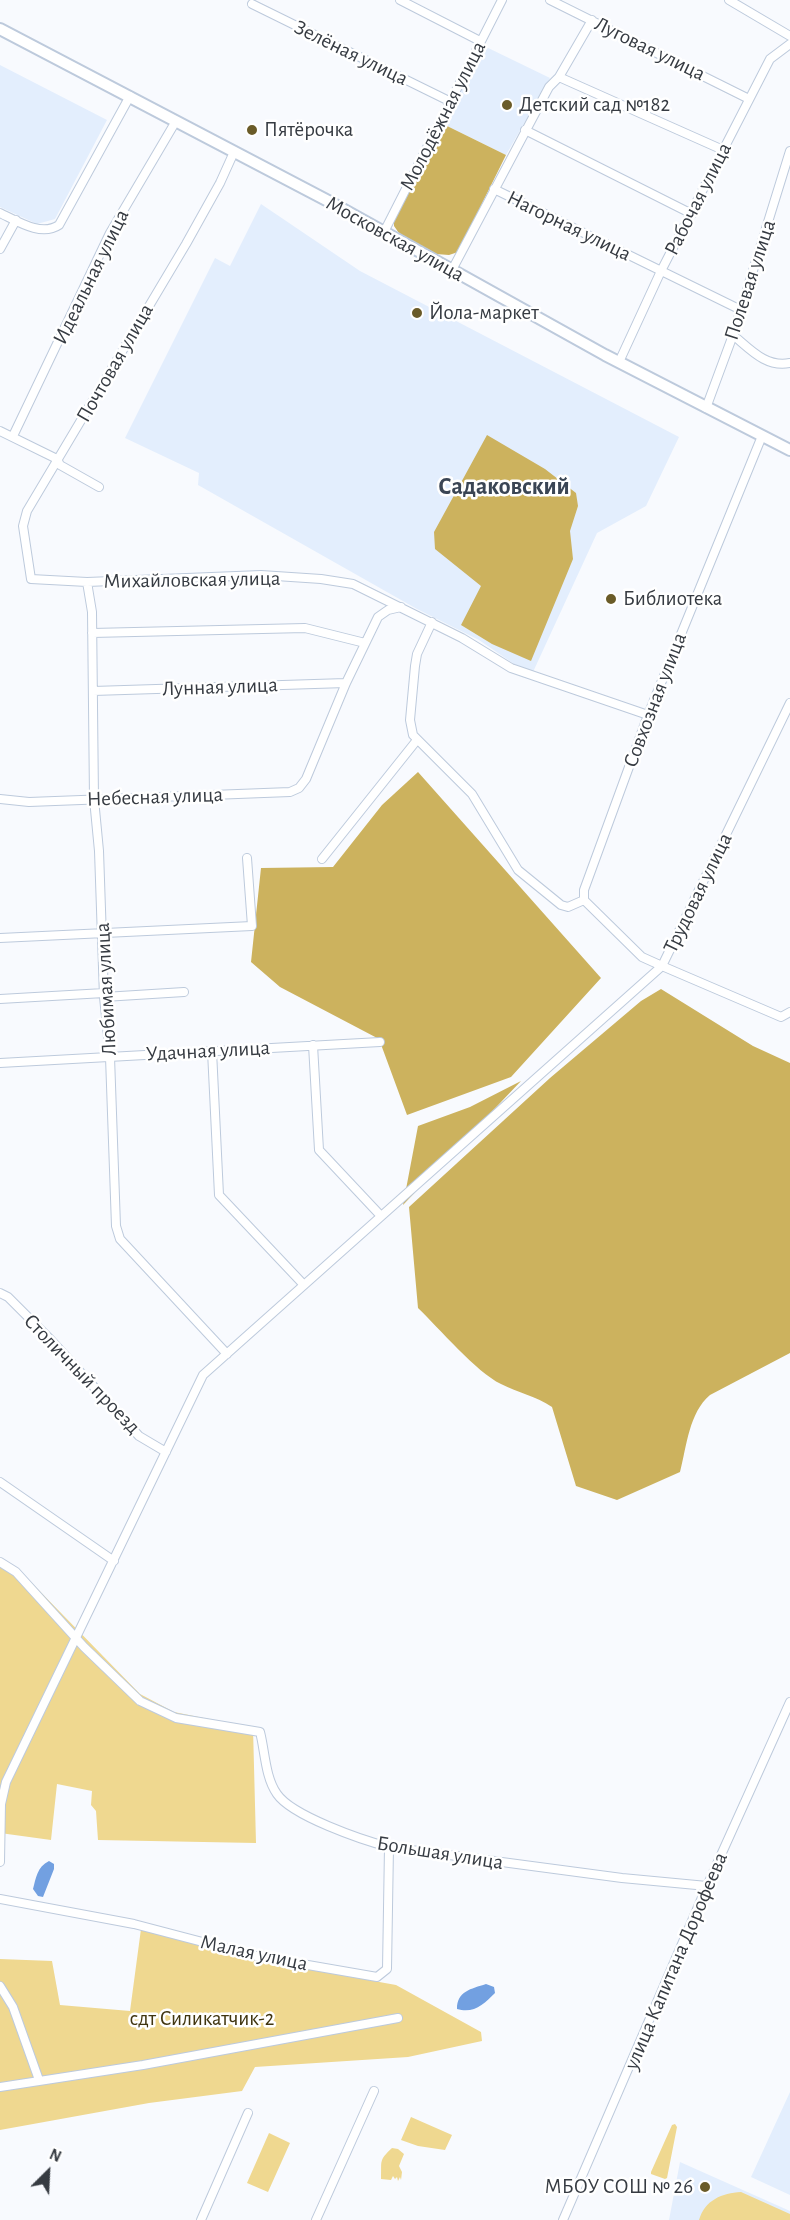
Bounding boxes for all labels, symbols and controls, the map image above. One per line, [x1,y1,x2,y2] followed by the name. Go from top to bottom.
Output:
[591,11,709,87] street label: Луговая улица
[290,15,412,91] street label: Зелёная улица
[395,37,491,195] street label: Молодёжная улица
[519,92,670,118] place label: Детский сад №182
[500,98,514,112] marker: Детский сад №182
[264,117,353,143] place label: Пятёрочка
[245,123,259,137] marker: Пятёрочка
[659,138,737,260] street label: Рабочая улица
[503,185,635,267] street label: Нагорная улица
[321,191,469,287] street label: Московская улица
[47,205,135,349] street label: Идеальная улица
[719,217,781,343] street label: Полевая улица
[71,299,159,427] street label: Почтовая улица
[429,300,539,326] place label: Йола-маркет
[410,306,424,320] marker: Йола-маркет
[438,473,570,501] district label: Садаковский
[103,566,281,594] street label: Михайловская улица
[623,586,722,612] place label: Библиотека
[604,592,618,606] marker: Библиотека
[618,629,692,771] street label: Совхозная улица
[162,672,278,702] street label: Лунная улица
[86,782,224,812] street label: Небесная улица
[658,829,738,957] street label: Трудовая улица
[90,922,122,1056] street label: Любимая улица
[145,1035,271,1067] street label: Удачная улица
[18,1309,146,1439] street label: Столичный проезд
[375,1831,505,1875] street label: Большая улица
[619,1849,733,2073] street label: улица Капитана Дорофеева
[198,1929,310,1977] street label: Малая улица
[130,2006,274,2032] park label: сдт Силикатчик-2
[18,2142,78,2202] north arrow
[47,2146,64,2165] text: N
[545,2174,693,2200] place label: МБОУ СОШ № 26
[698,2180,712,2194] marker: МБОУ СОШ № 26

